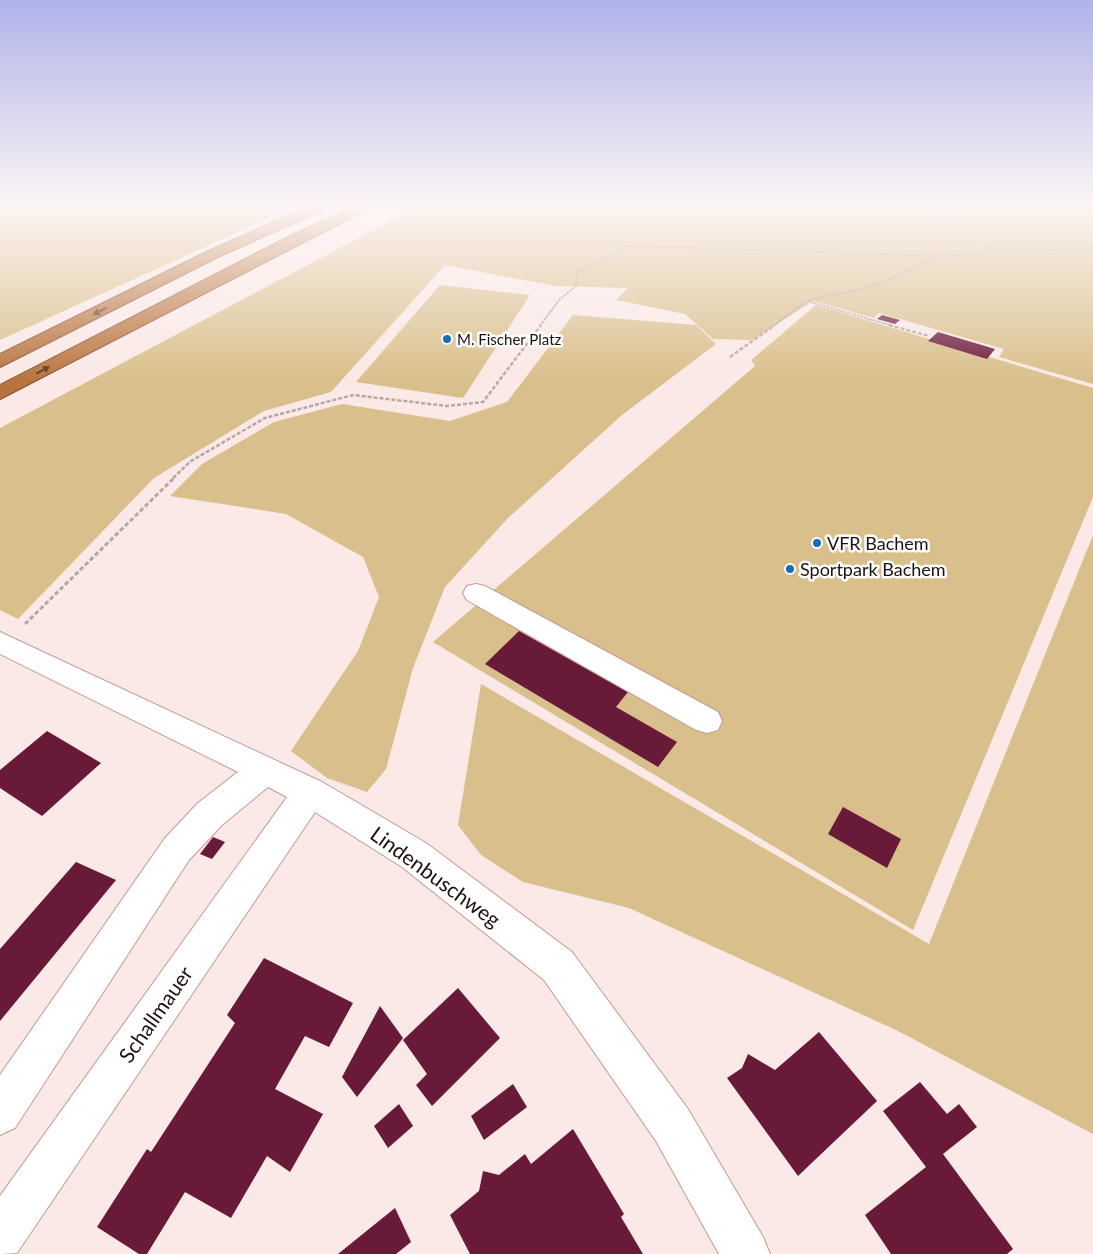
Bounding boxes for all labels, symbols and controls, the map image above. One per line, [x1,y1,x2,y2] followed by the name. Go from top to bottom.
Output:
[93,307,107,315] one-way arrow
[457,330,562,348] place label: M. Fischer Platz
[441,333,453,345] marker: M. Fischer Platz
[36,366,50,374] one-way arrow
[827,532,929,554] place label: VFR Bachem
[811,537,823,549] marker: VFR Bachem
[800,558,946,580] place label: Sportpark Bachem
[784,563,796,575] marker: Sportpark Bachem
[366,820,506,932] street label: Lindenbuschweg
[113,961,197,1067] street label: Schallmauer

